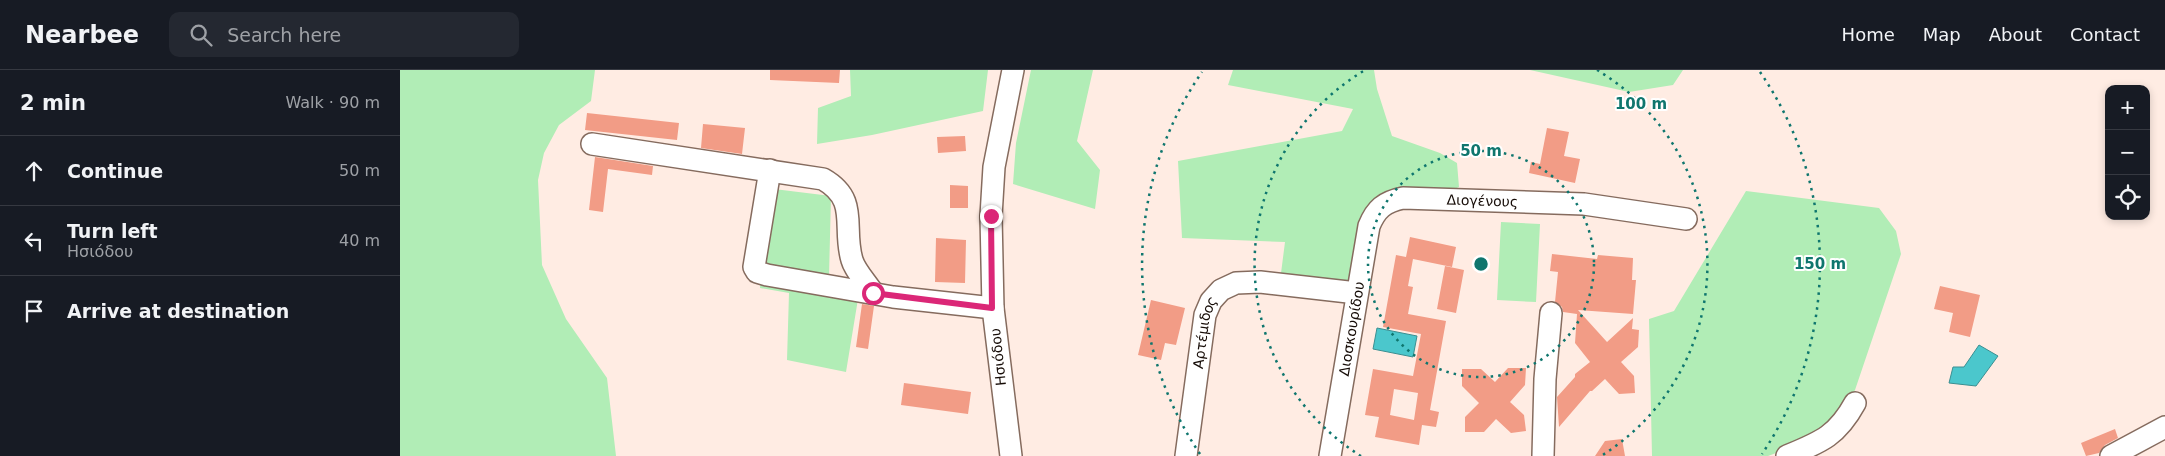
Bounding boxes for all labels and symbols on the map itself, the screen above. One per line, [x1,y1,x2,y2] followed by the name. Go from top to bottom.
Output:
[1615,95,1667,113] text: 100 m
[1460,142,1502,160] text: 50 m
[1446,191,1518,210] street label: Διογένους
[980,205,1003,228] route end
[1472,255,1490,273] centre of rings
[1794,255,1846,273] text: 150 m
[1336,280,1367,377] street label: Διοσκουρίδου
[862,282,885,305] route start
[1190,292,1220,370] street label: Αρτέμιδος
[987,327,1009,387] street label: Ησιόδου

